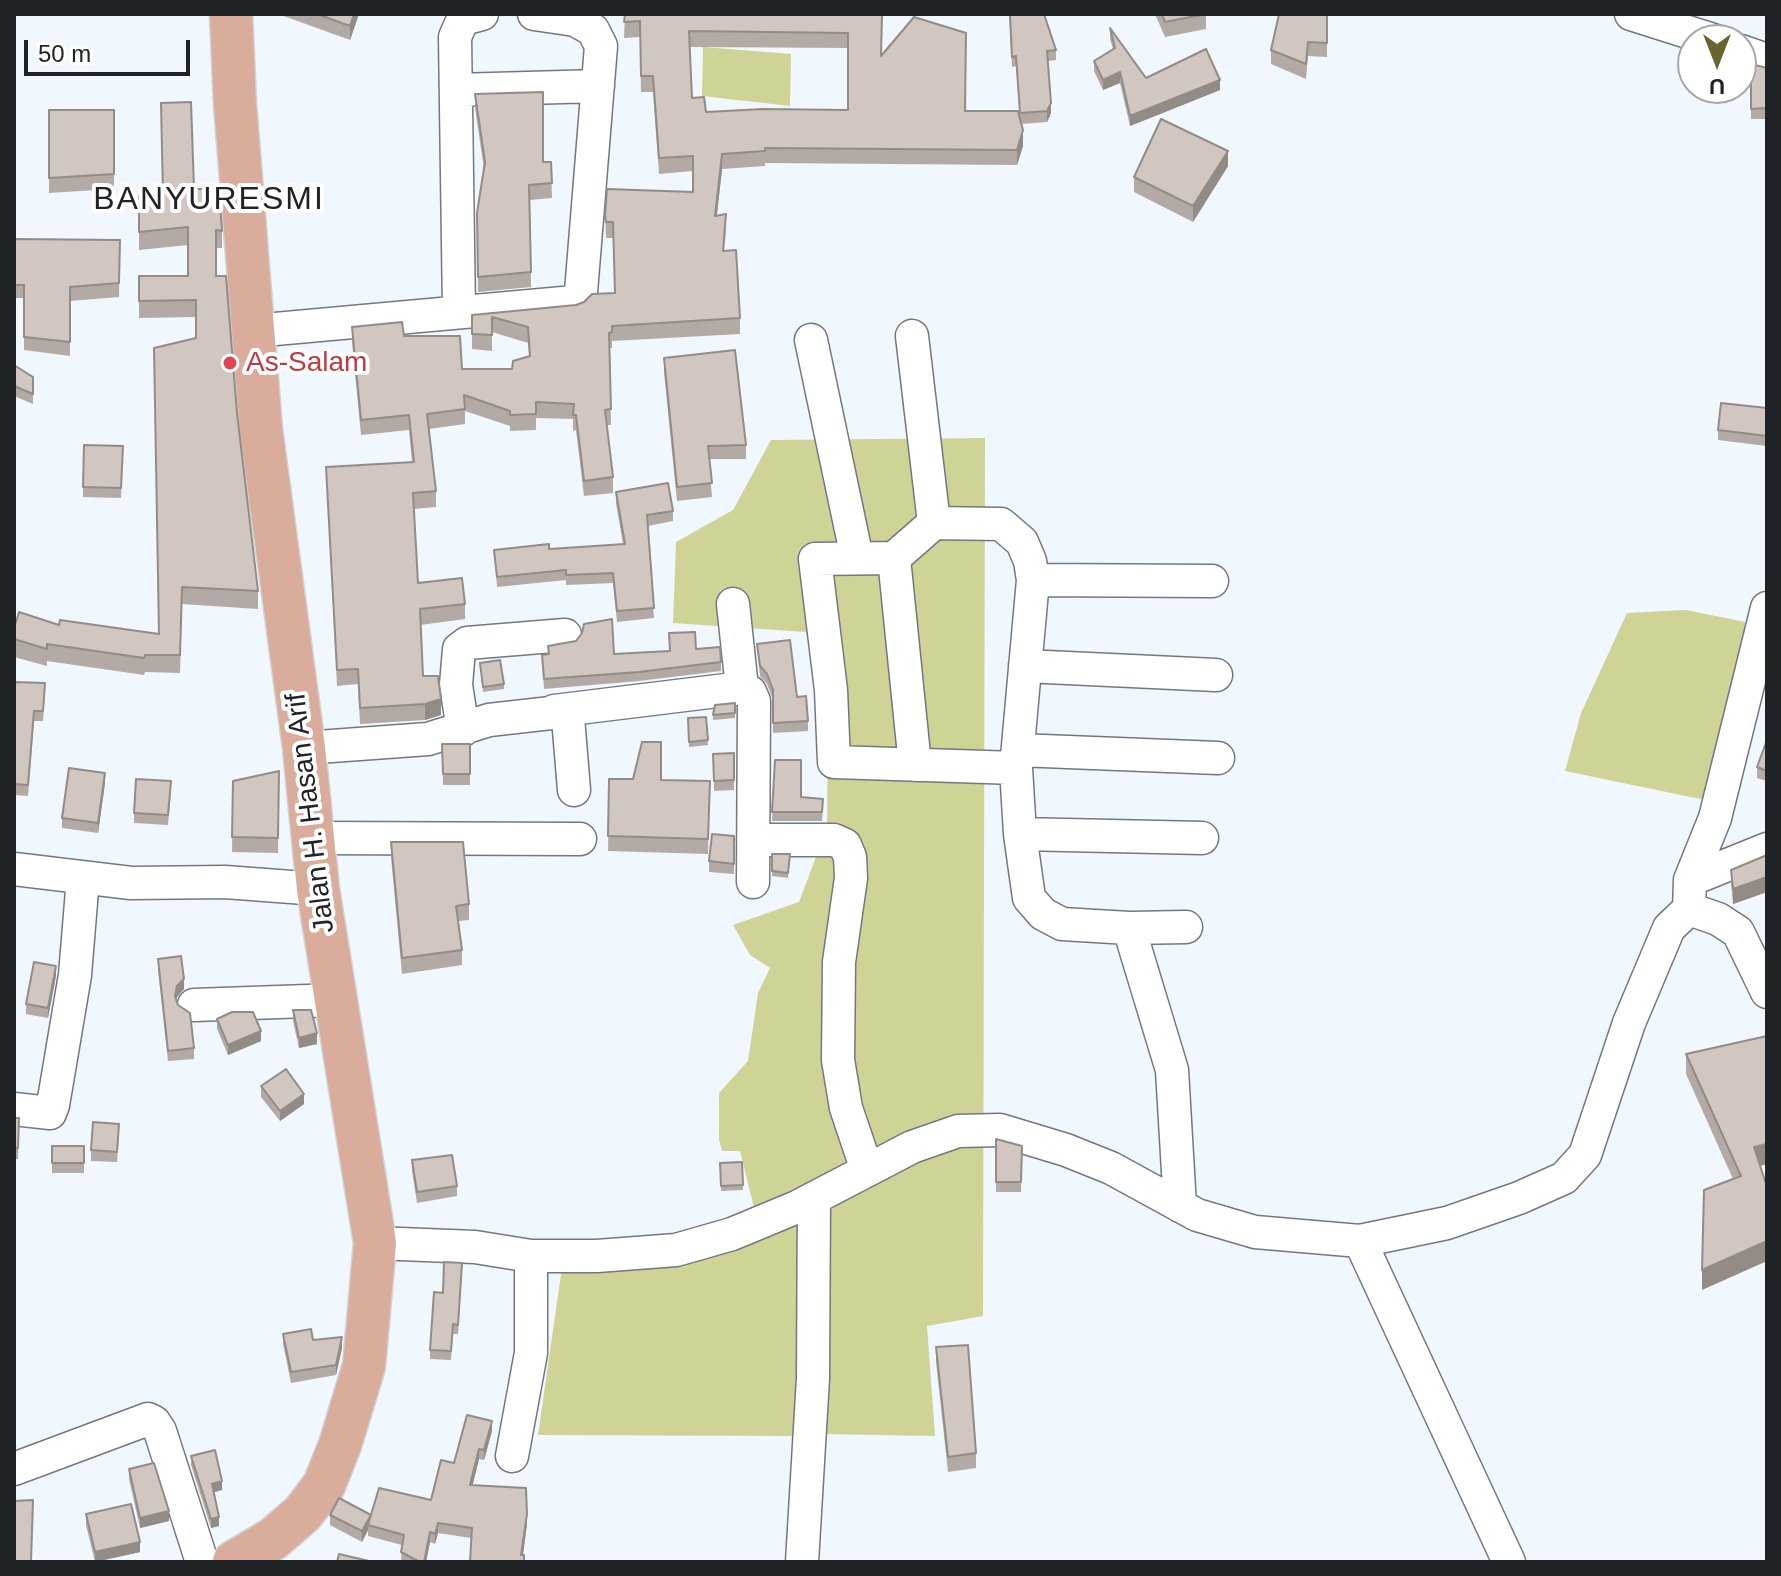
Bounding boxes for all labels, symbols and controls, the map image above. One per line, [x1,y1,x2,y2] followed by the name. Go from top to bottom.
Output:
[28,24,194,74] scale bar
[1677,24,1757,104] north arrow
[38,40,91,67] text: 50 m
[1709,74,1725,99] text: U
[93,181,325,219] district label: BANYURESMI
[246,346,367,380] place label: As-Salam
[221,354,239,372] marker: As-Salam
[280,691,342,935] street label: Jalan H. Hasan Arif

